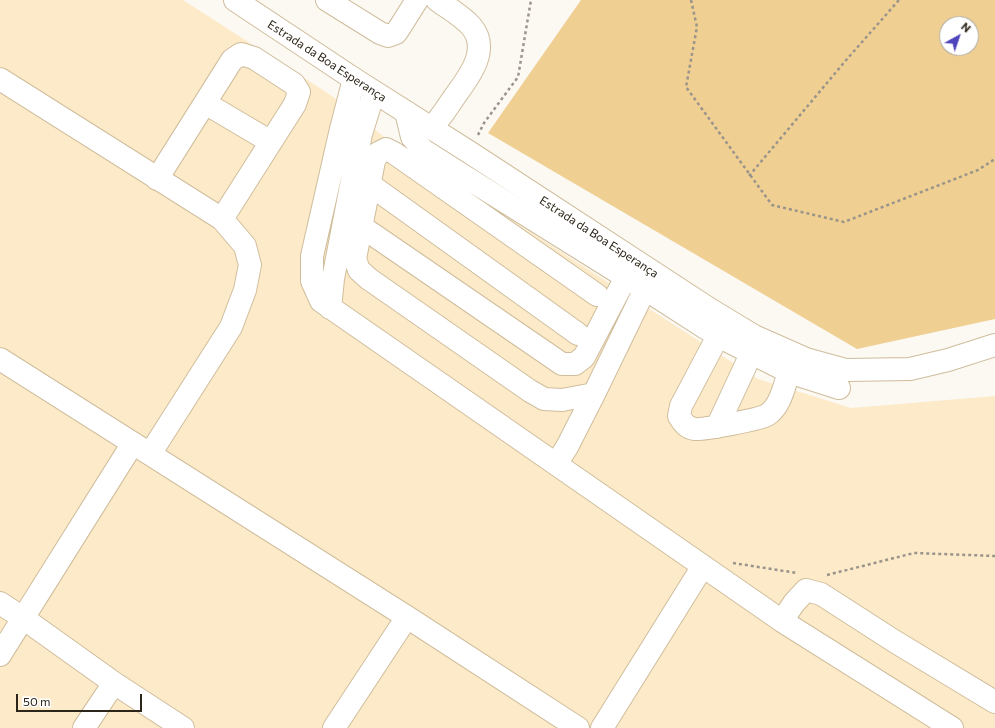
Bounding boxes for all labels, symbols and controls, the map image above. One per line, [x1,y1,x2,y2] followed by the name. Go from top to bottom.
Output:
[939,16,979,56] north arrow
[265,17,389,105] street label: Estrada da Boa Esperança
[959,20,974,35] text: N
[537,193,661,281] street label: Estrada da Boa Esperança
[18,686,144,712] scale bar
[23,694,51,708] text: 50 m

